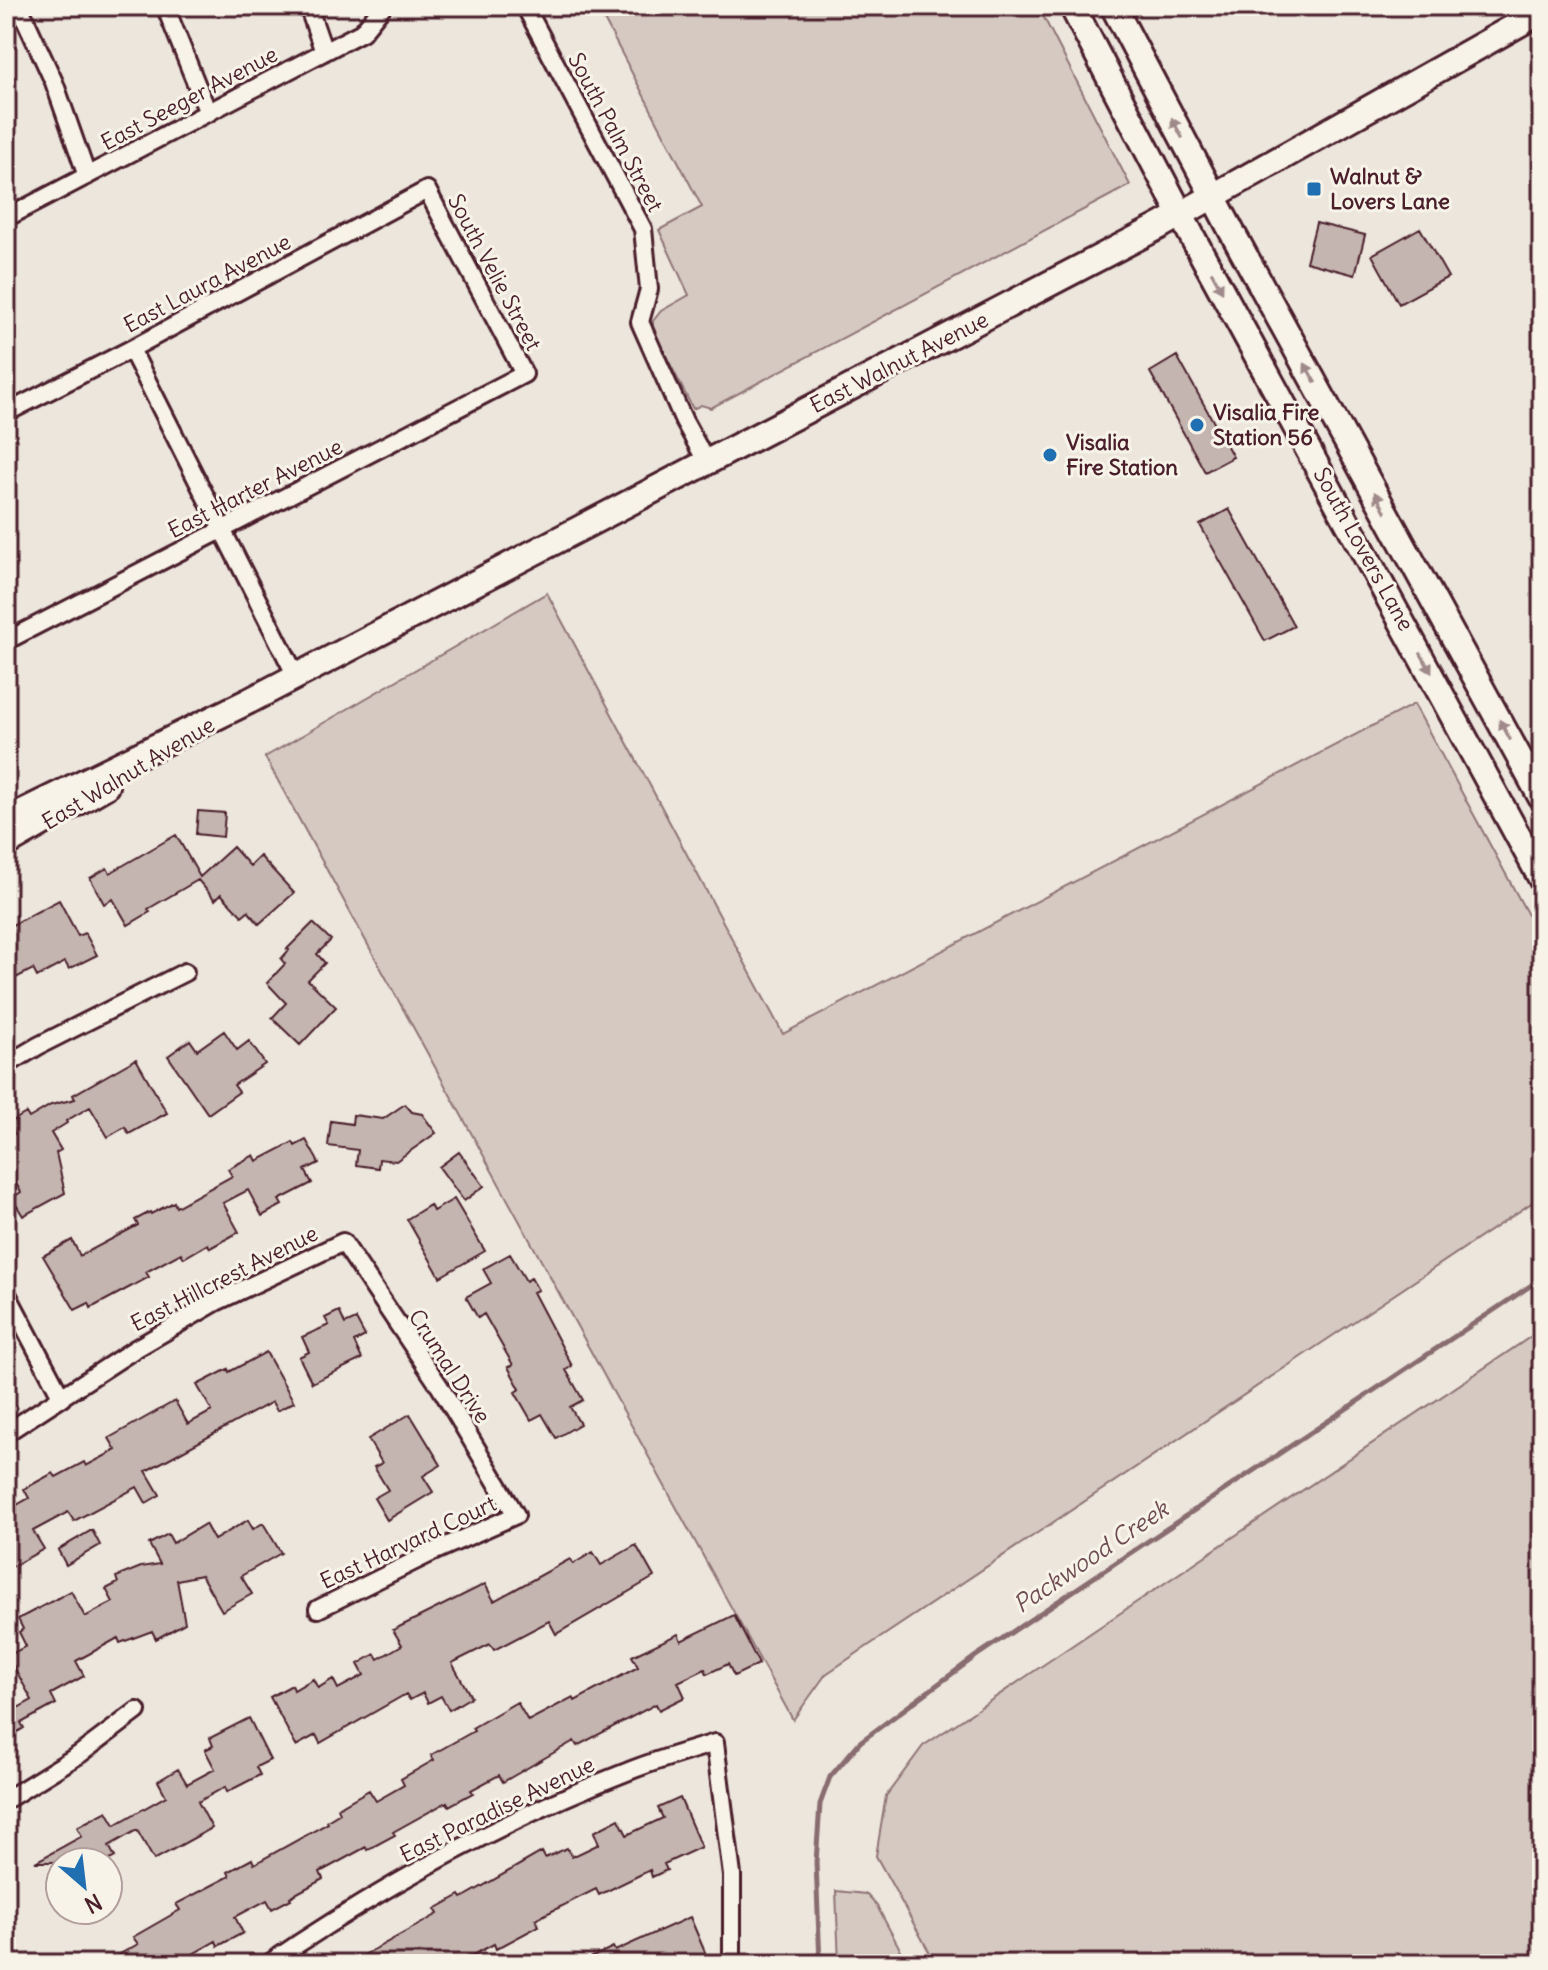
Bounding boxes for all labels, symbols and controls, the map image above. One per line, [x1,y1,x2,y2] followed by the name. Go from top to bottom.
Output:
[96,40,282,156] street label: East Seeger Avenue
[562,48,670,216] street label: South Palm Street
[1171,117,1184,140] one-way arrow
[1330,162,1450,215] place label: Walnut & Lovers Lane
[1305,180,1323,198] marker: Walnut & Lovers Lane
[442,189,548,355] street label: South Velie Street
[119,227,295,339] street label: East Laura Avenue
[1211,271,1224,294] one-way arrow
[805,305,993,419] street label: East Walnut Avenue
[1303,362,1316,385] one-way arrow
[1213,398,1320,451] place label: Visalia Fire Station 56
[1188,416,1206,434] marker: Visalia Fire Station 56
[1066,428,1178,481] place label: Visalia Fire Station
[163,432,347,544] street label: East Harter Avenue
[1041,446,1059,464] marker: Visalia Fire Station
[1307,462,1421,636] street label: South Lovers Lane
[1374,491,1388,513] one-way arrow
[1419,652,1433,675] one-way arrow
[37,710,219,836] street label: East Walnut Avenue
[1499,719,1512,742] one-way arrow
[126,1219,322,1337] street label: East Hillcrest Avenue
[403,1304,497,1428] street label: Crumal Drive
[316,1489,500,1595] street label: East Harvard Court
[1007,1492,1175,1619] water label: Packwood Creek
[395,1750,599,1868] street label: East Paradise Avenue
[44,1846,124,1926] north arrow
[80,1888,107,1920] text: N

